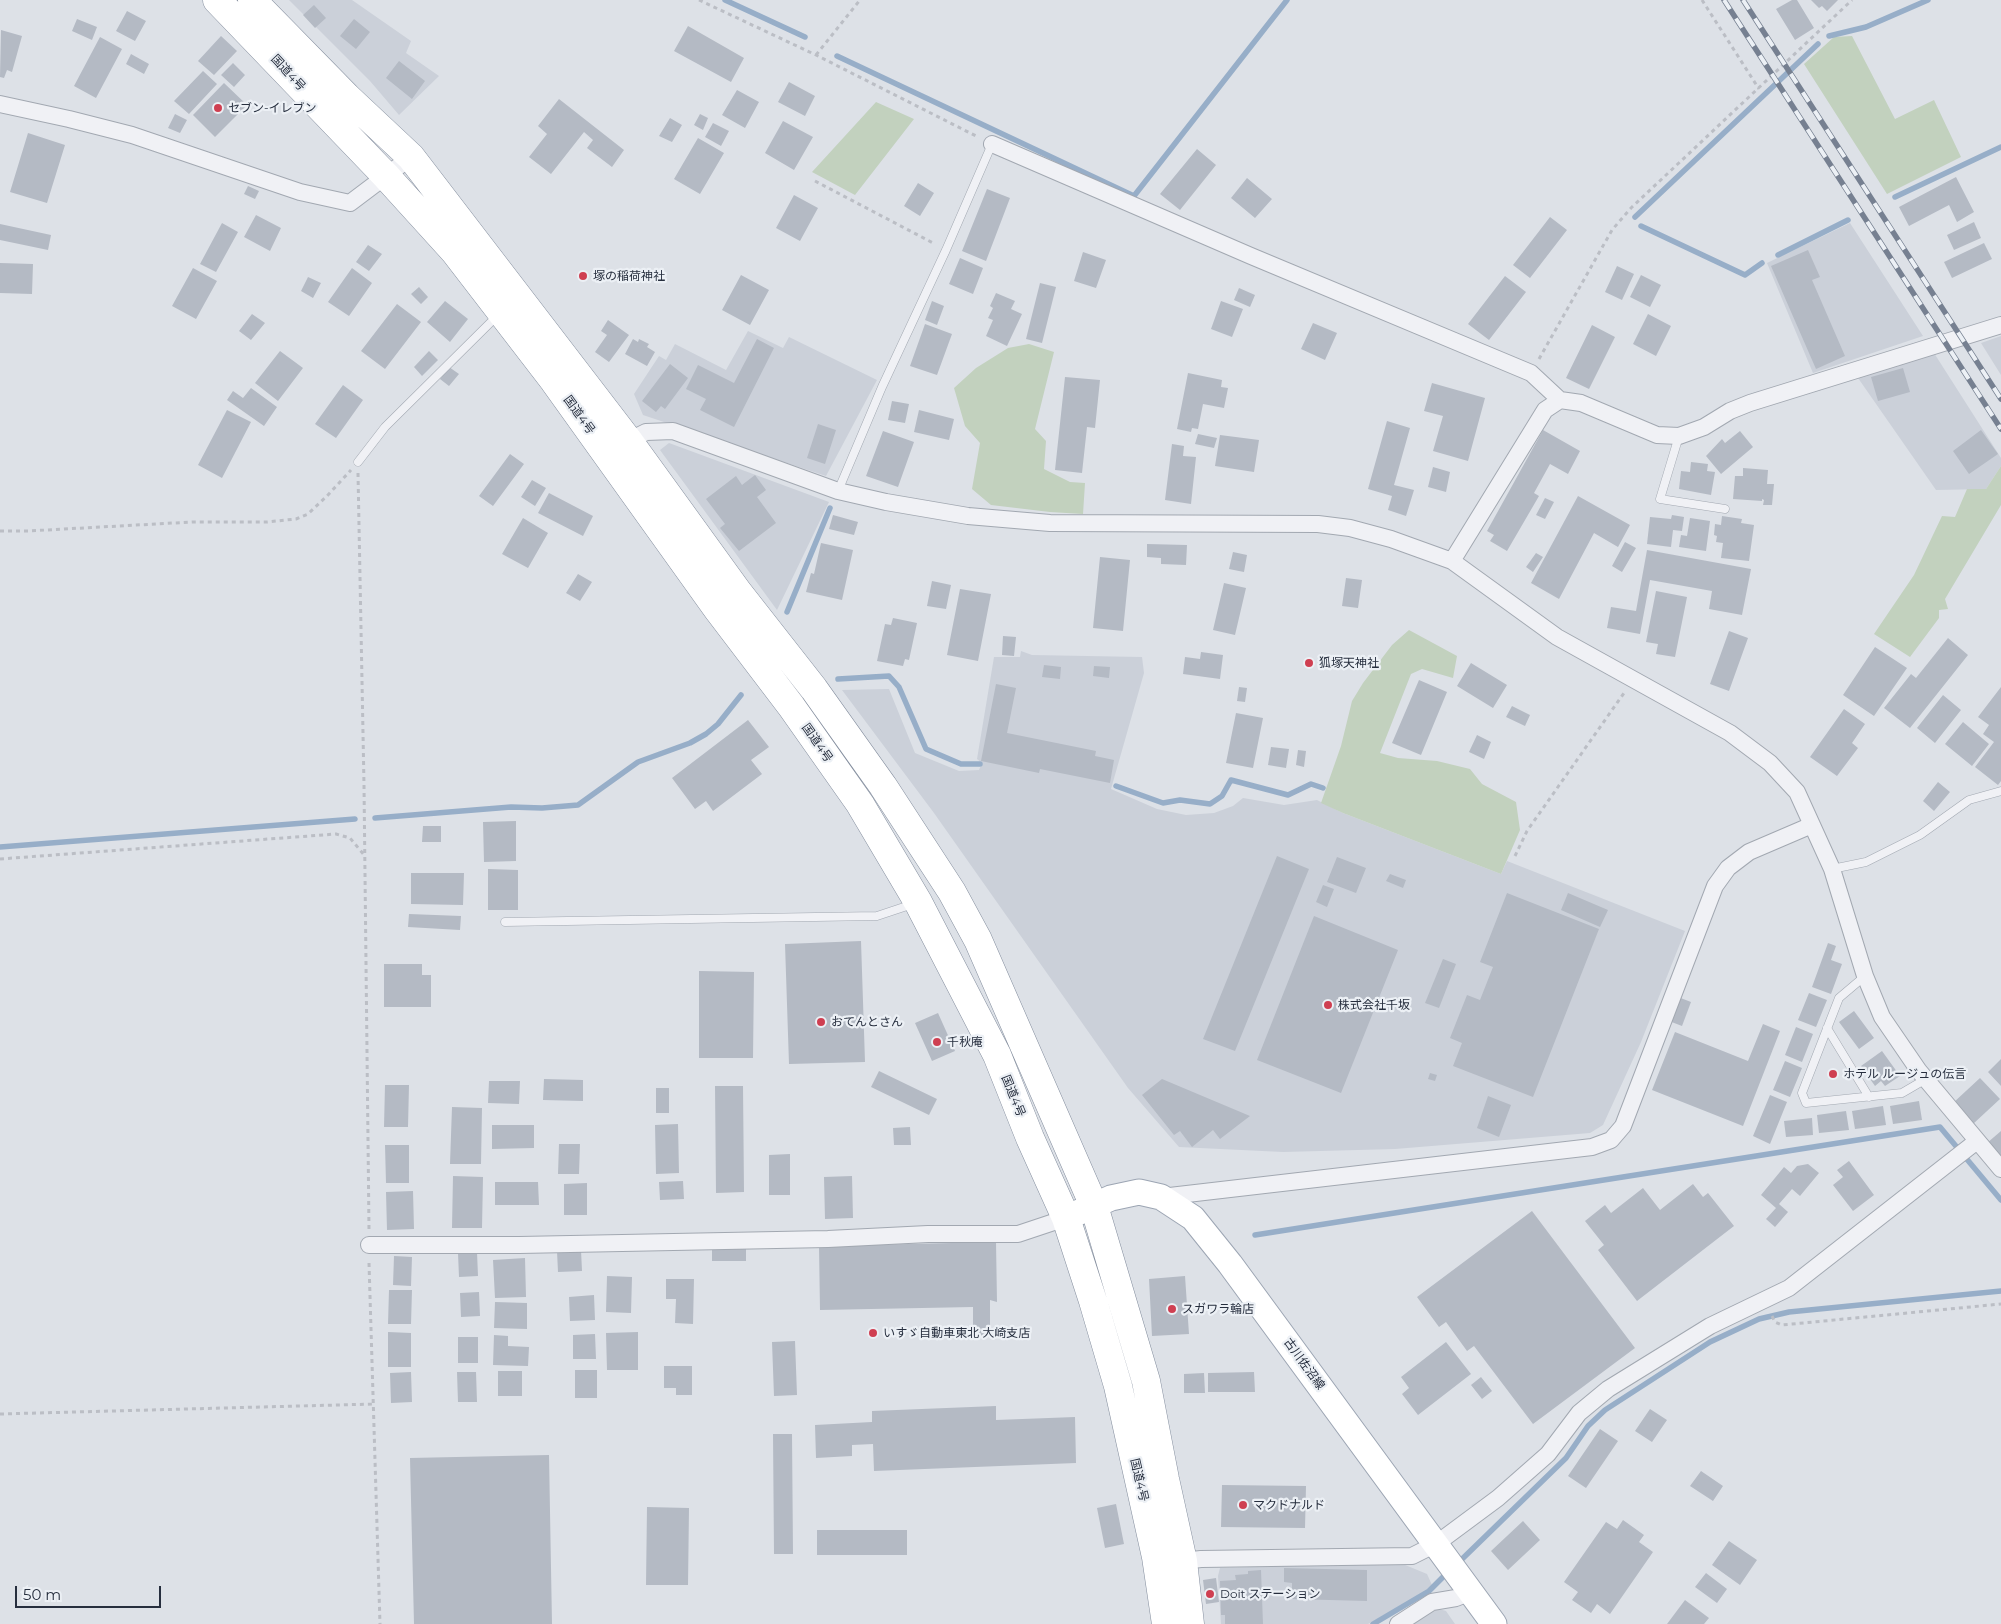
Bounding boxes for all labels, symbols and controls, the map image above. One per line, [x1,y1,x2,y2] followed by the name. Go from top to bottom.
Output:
[268,52,308,94] street label: 国道4号
[228,101,317,115] place label: セブン-イレブン
[212,102,224,114] marker: セブン-イレブン
[593,269,665,283] place label: 塚の稲荷神社
[577,270,589,282] marker: 塚の稲荷神社
[560,393,598,437] street label: 国道4号
[1319,656,1379,670] place label: 狐塚天神社
[1303,657,1315,669] marker: 狐塚天神社
[799,721,835,765] street label: 国道4号
[1338,998,1410,1012] place label: 株式会社千坂
[1322,999,1334,1011] marker: 株式会社千坂
[831,1015,903,1029] place label: おてんとさん
[815,1016,827,1028] marker: おてんとさん
[947,1035,983,1049] place label: 千秋庵
[931,1036,943,1048] marker: 千秋庵
[1843,1067,1966,1081] place label: ホテル ルージュの伝言
[1827,1068,1839,1080] marker: ホテル ルージュの伝言
[998,1073,1028,1119] street label: 国道4号
[1182,1302,1254,1316] place label: スガワラ輪店
[1166,1303,1178,1315] marker: スガワラ輪店
[883,1326,1030,1340] place label: いすゞ自動車東北 大崎支店
[867,1327,879,1339] marker: いすゞ自動車東北 大崎支店
[1281,1335,1327,1393] street label: 古川佐沼線
[1127,1457,1151,1503] street label: 国道4号
[1253,1498,1325,1512] place label: マクドナルド
[1237,1499,1249,1511] marker: マクドナルド
[18,1576,164,1608] scale bar
[23,1585,61,1604] text: 50 m
[1220,1587,1321,1601] place label: Doit ステーション
[1204,1588,1216,1600] marker: Doit ステーション

